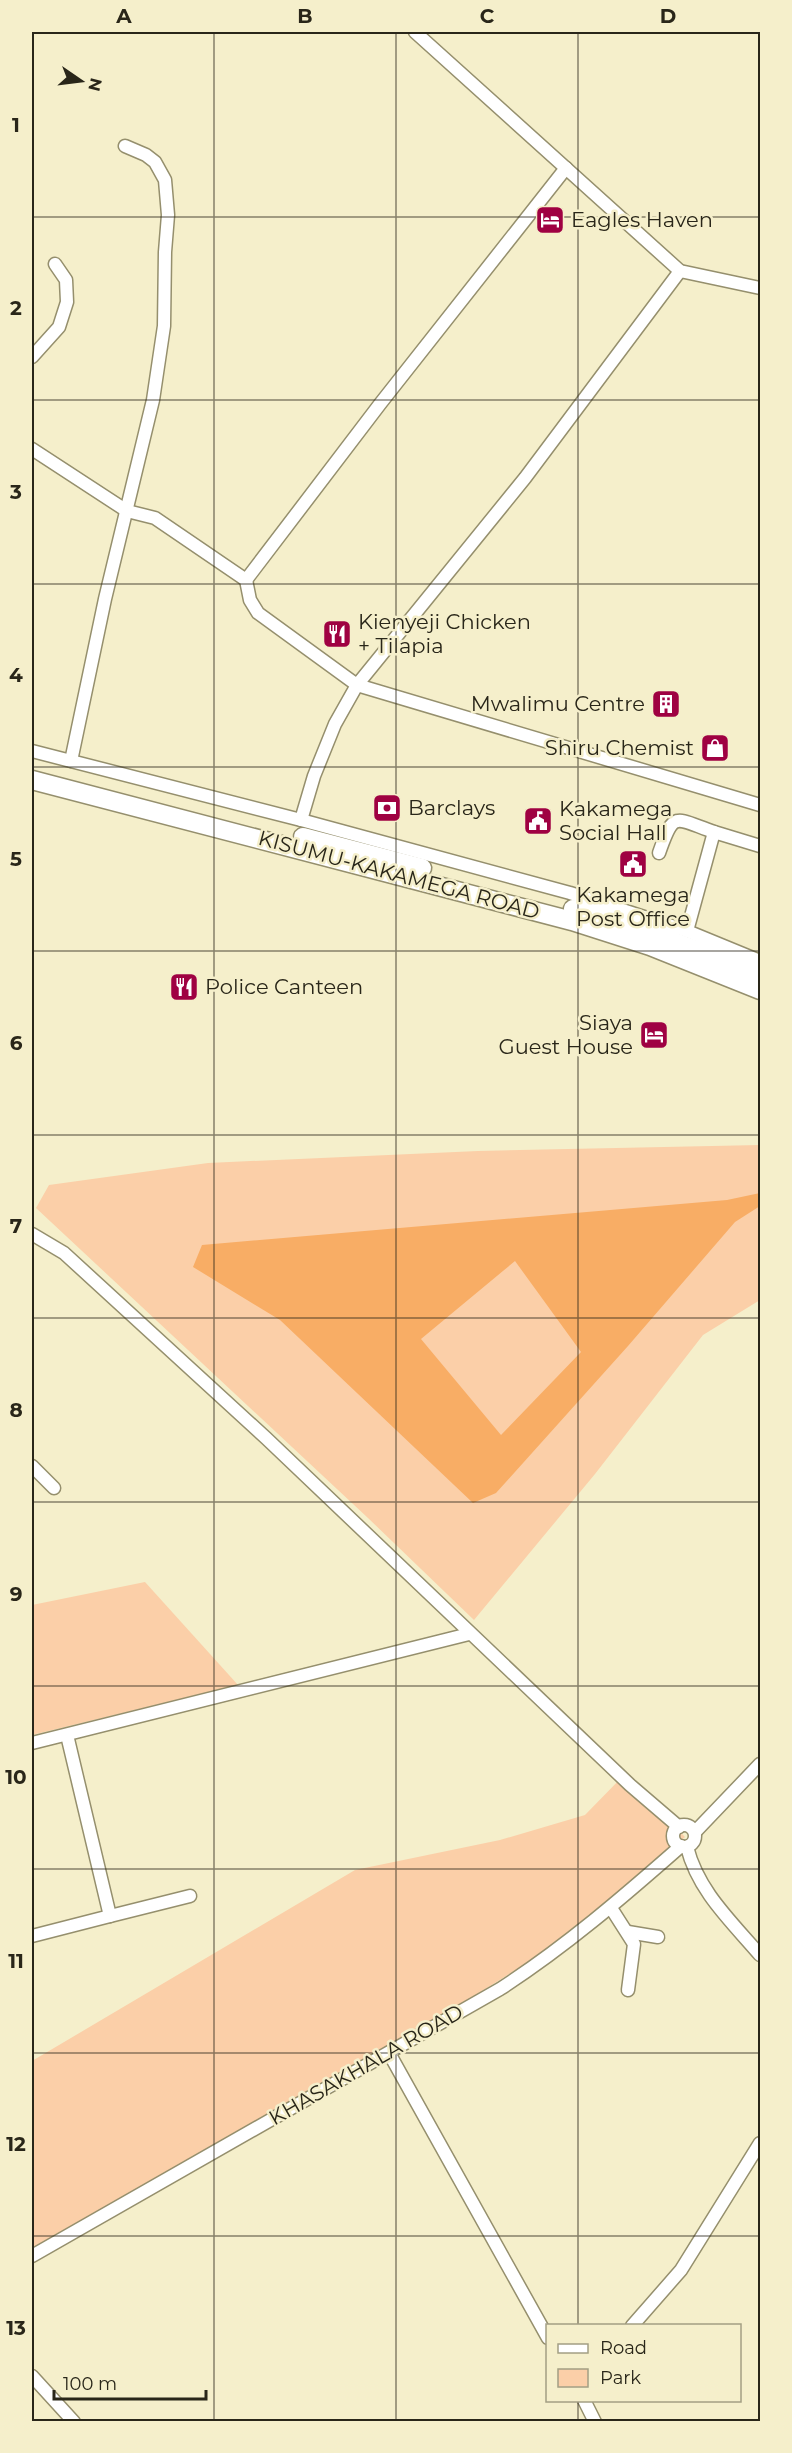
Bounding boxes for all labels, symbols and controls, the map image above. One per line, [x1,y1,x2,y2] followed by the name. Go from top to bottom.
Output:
[115,4,132,28] text: A
[297,4,313,28] text: B
[480,4,495,28] text: C
[660,4,676,28] text: D
[51,51,111,111] north arrow
[84,76,106,93] text: N
[12,113,20,137] text: 1
[534,204,566,236] hotel icon: Eagles Haven
[571,207,713,232] place label: Eagles Haven
[10,296,22,320] text: 2
[9,480,22,504] text: 3
[358,609,531,658] place label: Kienyeji Chicken + Tilapia
[321,618,353,650] restaurant icon: Kienyeji Chicken + Tilapia
[9,663,23,687] text: 4
[650,688,682,720] building icon: Mwalimu Centre
[471,691,645,716] place label: Mwalimu Centre
[699,732,731,764] shop icon: Shiru Chemist
[545,735,694,760] place label: Shiru Chemist
[371,792,403,824] bank icon: Barclays
[408,795,495,820] place label: Barclays
[559,796,673,845] place label: Kakamega Social Hall
[522,805,554,837] public building icon: Kakamega Social Hall
[256,825,543,924] street label: KISUMU-KAKAMEGA ROAD
[10,847,22,871] text: 5
[617,848,649,880] public building icon: Kakamega Post Office
[576,882,690,931] place label: Kakamega Post Office
[168,971,200,1003] restaurant icon: Police Canteen
[205,974,363,999] place label: Police Canteen
[498,1010,633,1059] place label: Siaya Guest House
[638,1019,670,1051] hotel icon: Siaya Guest House
[10,1031,23,1055] text: 6
[10,1214,22,1238] text: 7
[9,1398,23,1422] text: 8
[10,1582,22,1606] text: 9
[5,1765,27,1789] text: 10
[8,1949,24,1973] text: 11
[264,1999,467,2130] street label: KHASAKHALA ROAD
[6,2132,26,2156] text: 12
[6,2316,26,2340] text: 13
[546,2324,741,2402] legend
[600,2337,647,2359] text: Road
[54,2363,206,2401] scale bar
[600,2367,641,2389] text: Park
[63,2373,117,2395] text: 100 m

